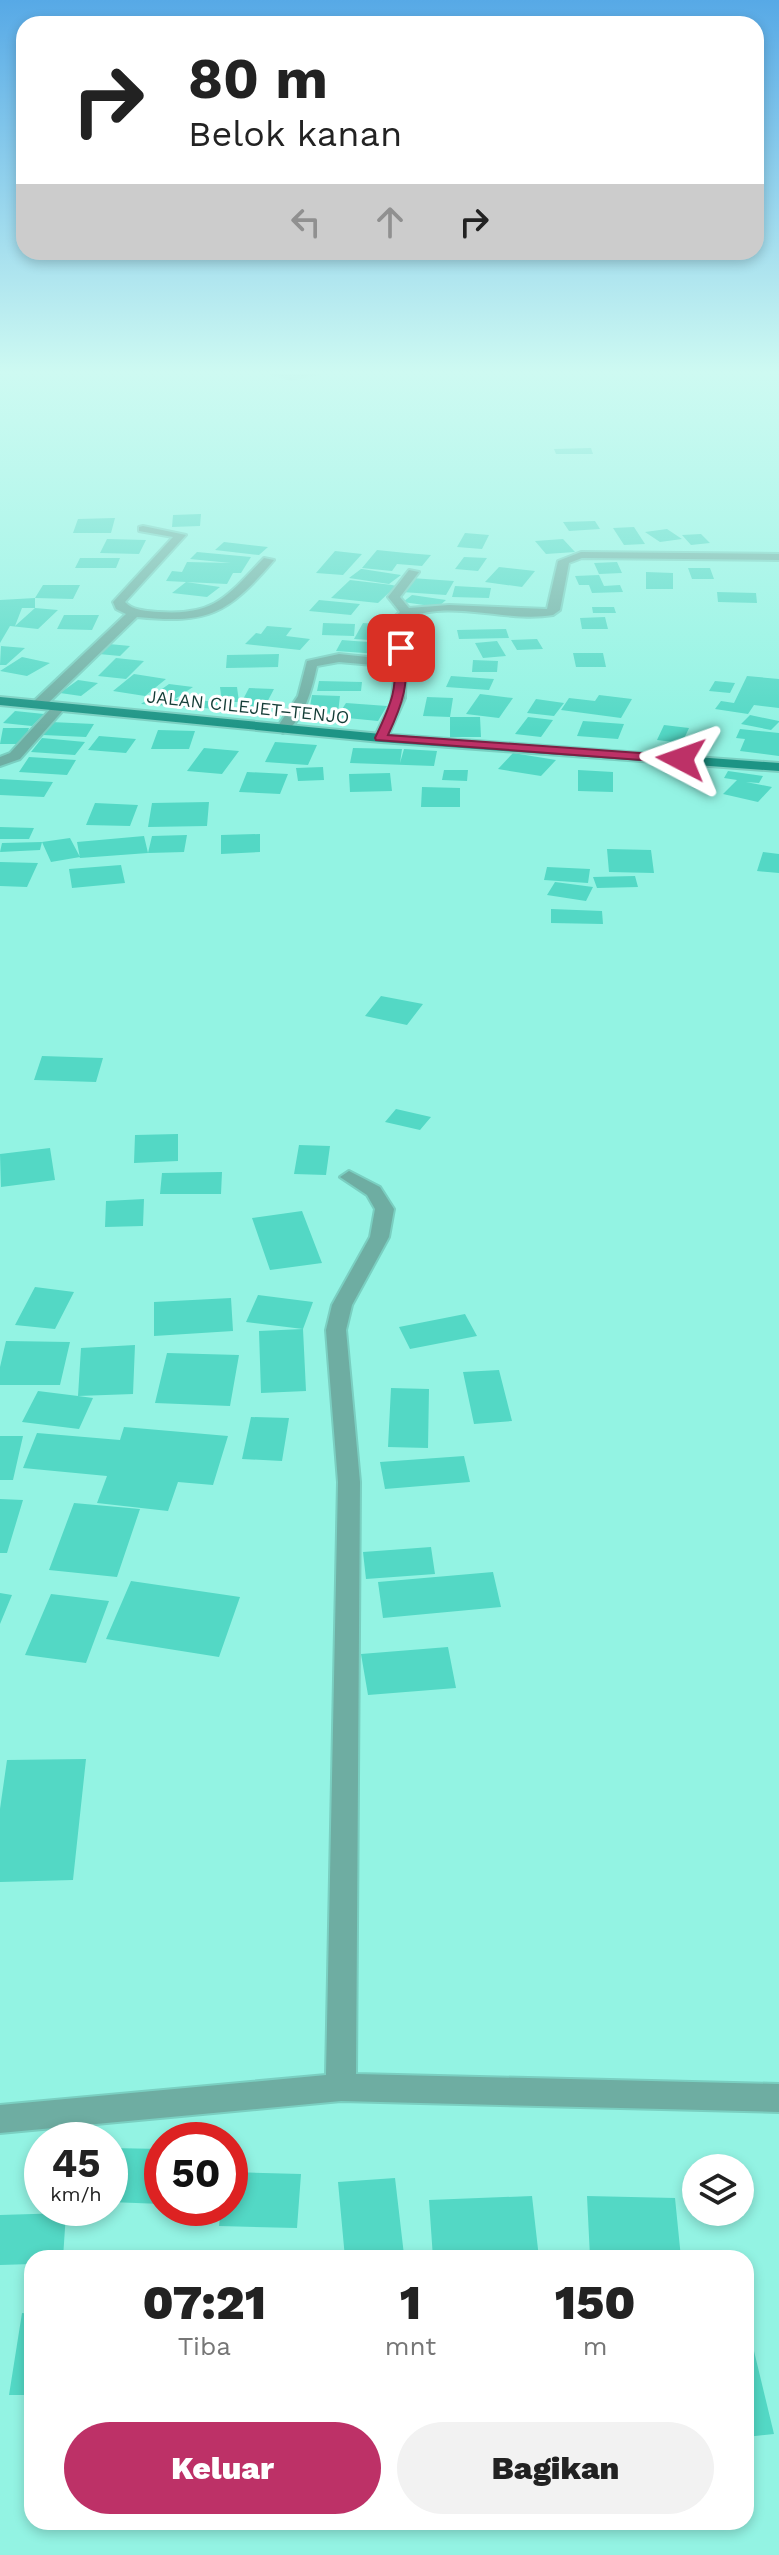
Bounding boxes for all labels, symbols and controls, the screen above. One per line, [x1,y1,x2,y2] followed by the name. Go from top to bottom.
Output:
[188,46,328,112] text: 80 m
[56,48,160,152] icon: right
[188,113,402,155] text: Belok kanan
[284,200,328,244] icon: left
[368,200,412,244] icon: ahead
[452,200,496,244] icon: right
[367,614,435,682] pin
[379,626,423,670] icon: arrive
[146,685,350,728] street label: JALAN CILEJET–TENJO
[639,717,723,801] position arrow
[144,2122,248,2226] speed limit sign: 50
[51,2140,101,2187] text: 45
[682,2154,754,2226] map controls
[682,2154,754,2226] button: layers
[50,2182,102,2206] text: km/h
[143,2274,266,2331] text: 07:21
[400,2274,421,2331] text: 1
[555,2274,635,2331] text: 150
[178,2331,231,2361] text: Tiba
[385,2331,436,2361] text: mnt
[583,2331,608,2361] text: m
[64,2422,381,2514] button: Keluar
[397,2422,714,2514] button: Bagikan

